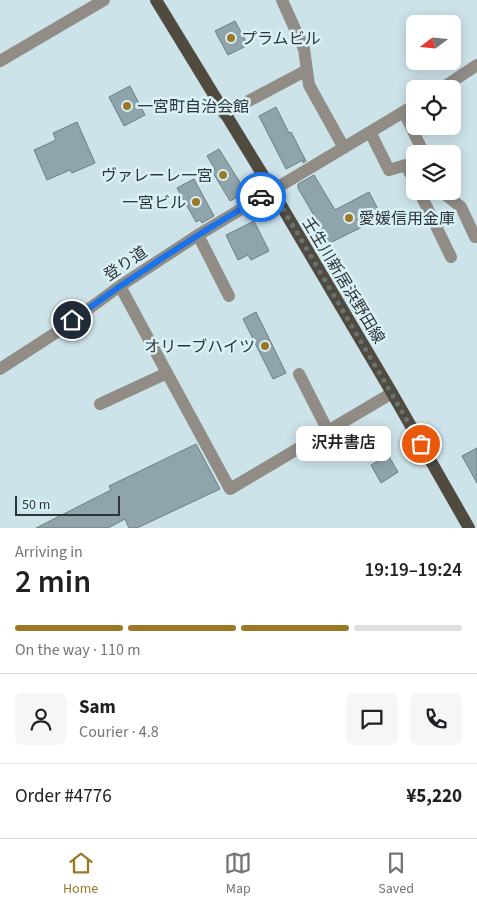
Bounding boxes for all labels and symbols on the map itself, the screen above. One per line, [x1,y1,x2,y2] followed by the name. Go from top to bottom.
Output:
[406,15,461,70] north arrow
[241,28,321,50] place label: プラムビル
[225,32,237,44] marker: プラムビル
[137,96,249,118] place label: 一宮町自治会館
[121,100,133,112] marker: 一宮町自治会館
[101,165,213,187] place label: ヴァレーレ一宮
[217,169,229,181] marker: ヴァレーレ一宮
[236,172,286,222] courier
[122,192,186,214] place label: 一宮ビル
[190,196,202,208] marker: 一宮ビル
[359,208,455,230] place label: 愛媛信用金庫
[343,212,355,224] marker: 愛媛信用金庫
[297,213,390,348] street label: 壬生川新居浜野田線
[100,241,152,286] street label: 登り道
[51,299,93,341] pin
[144,336,255,358] place label: オリーブハイツ
[259,340,271,352] marker: オリーブハイツ
[400,423,442,465] pin
[296,426,391,462] callout: 沢井書店
[15,493,120,516] scale bar

